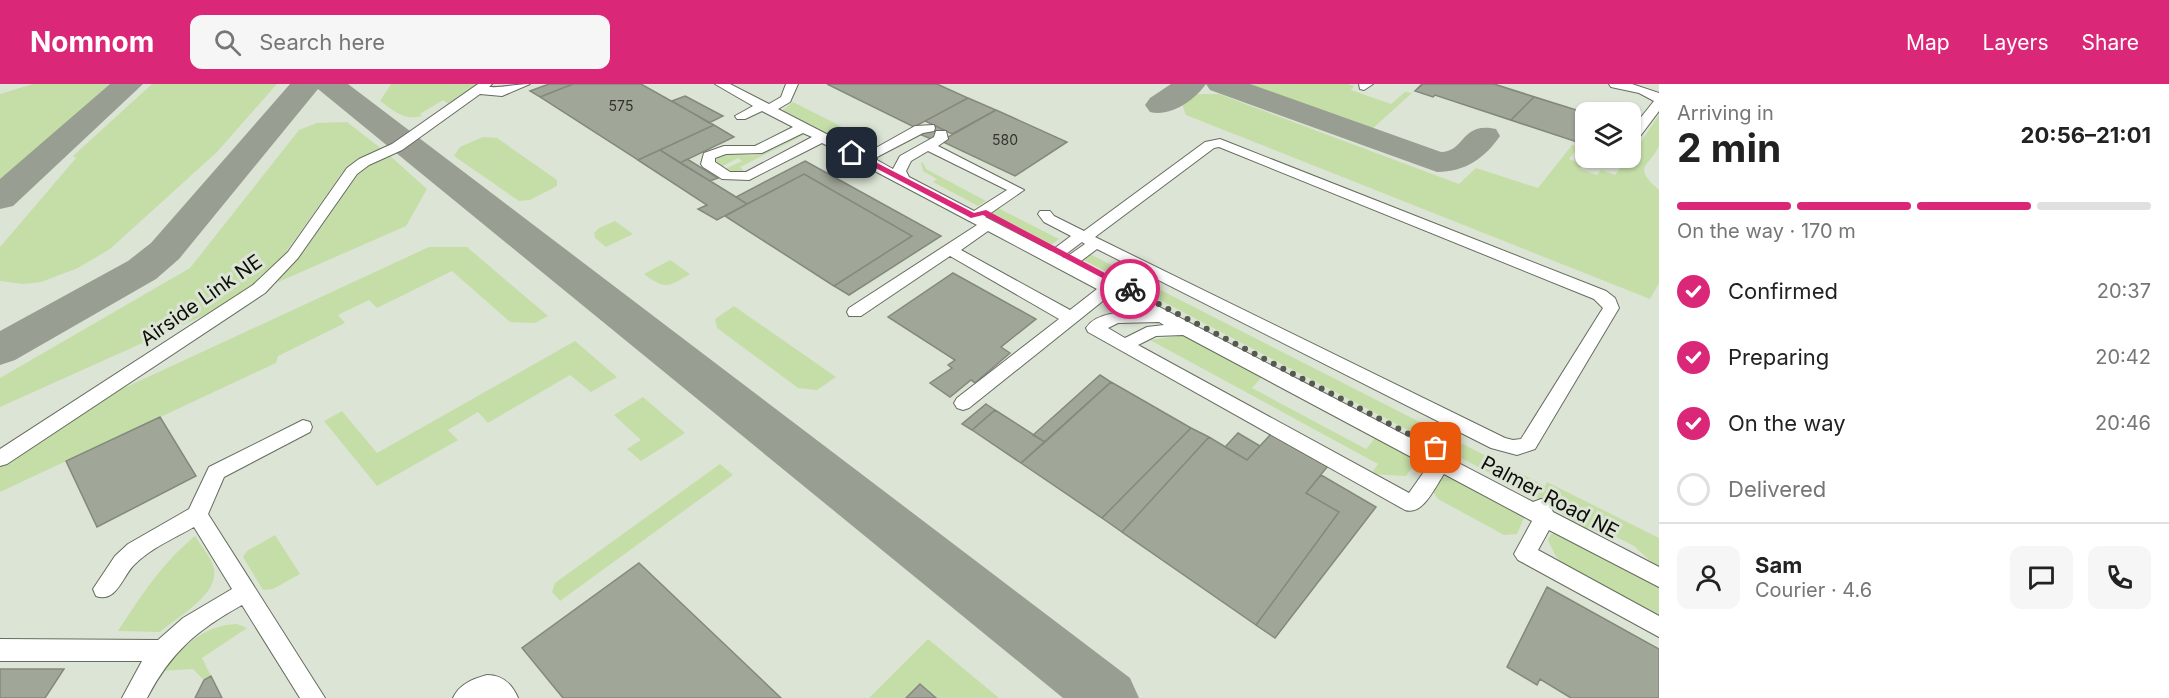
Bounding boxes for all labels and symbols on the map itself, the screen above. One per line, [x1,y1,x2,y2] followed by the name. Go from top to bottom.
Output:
[609,97,633,114] house number: 575
[826,127,877,178] pin
[992,131,1018,148] house number: 580
[136,249,266,351] street label: Airside Link NE
[1100,259,1160,319] courier
[1410,422,1461,473] pin
[1477,451,1623,543] street label: Palmer Road NE

